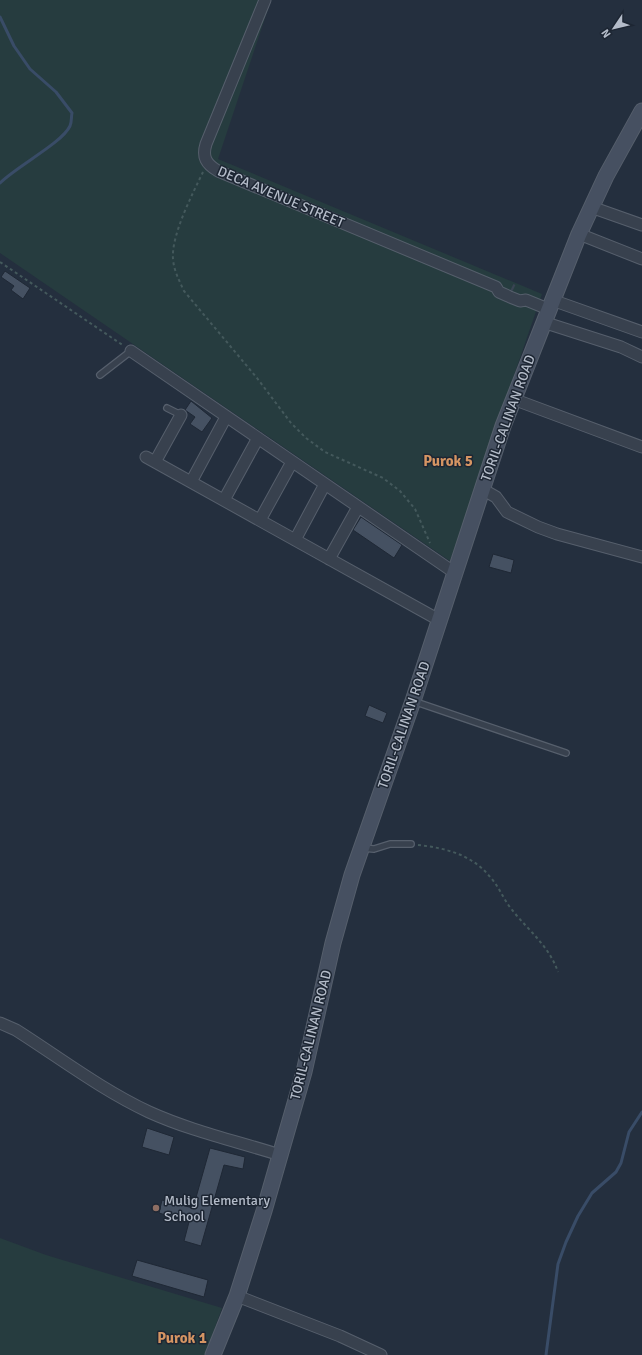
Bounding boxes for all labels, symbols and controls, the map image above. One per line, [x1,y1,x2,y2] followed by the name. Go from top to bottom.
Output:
[594,8,634,48] north arrow
[599,27,614,40] text: N
[215,163,347,231] street label: DECA AVENUE STREET
[477,352,539,484] street label: TORIL-CALINAN ROAD
[423,452,473,470] district label: Purok 5
[374,659,434,791] street label: TORIL-CALINAN ROAD
[287,968,335,1102] street label: TORIL-CALINAN ROAD
[164,1192,270,1225] place label: Mulig Elementary School
[151,1203,161,1213] marker: Mulig Elementary School
[157,1329,207,1347] district label: Purok 1

